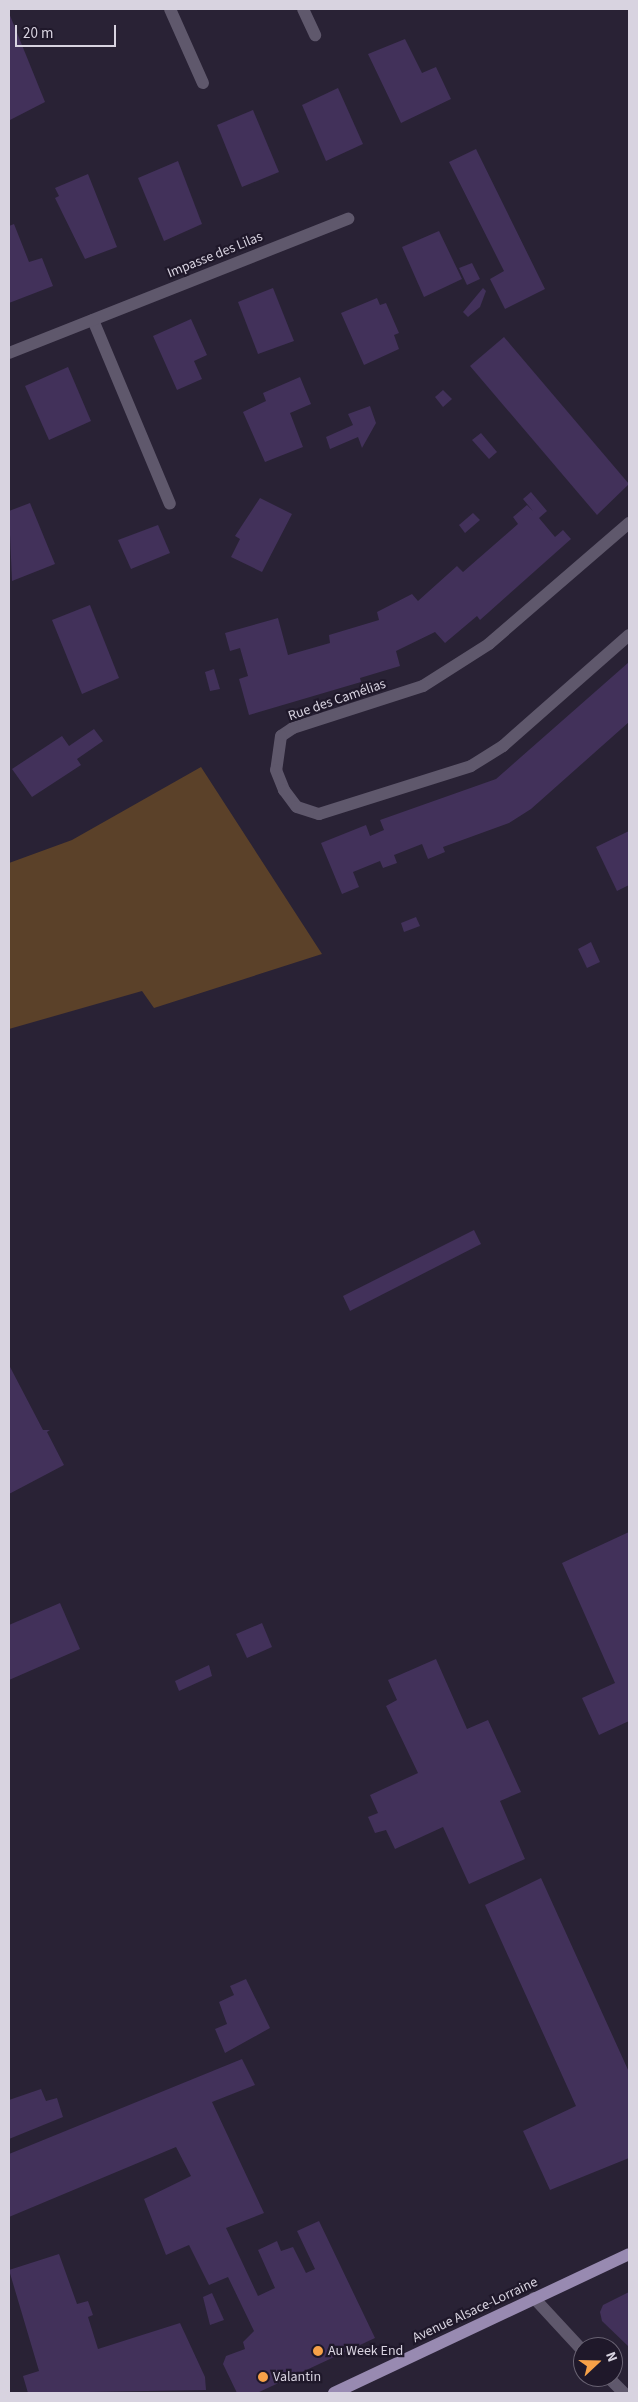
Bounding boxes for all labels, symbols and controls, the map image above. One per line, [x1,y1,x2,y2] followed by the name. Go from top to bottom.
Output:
[18,15,119,47] scale bar
[23,23,53,44] text: 20 m
[165,228,265,282] street label: Impasse des Lilas
[286,675,388,725] street label: Rue des Camélias
[410,2274,540,2346] street label: Avenue Alsace-Lorraine
[573,2337,623,2387] north arrow
[328,2343,403,2359] place label: Au Week End
[312,2345,324,2357] marker: Au Week End
[600,2349,622,2365] text: N
[273,2369,321,2385] place label: Valantin
[257,2371,269,2383] marker: Valantin

